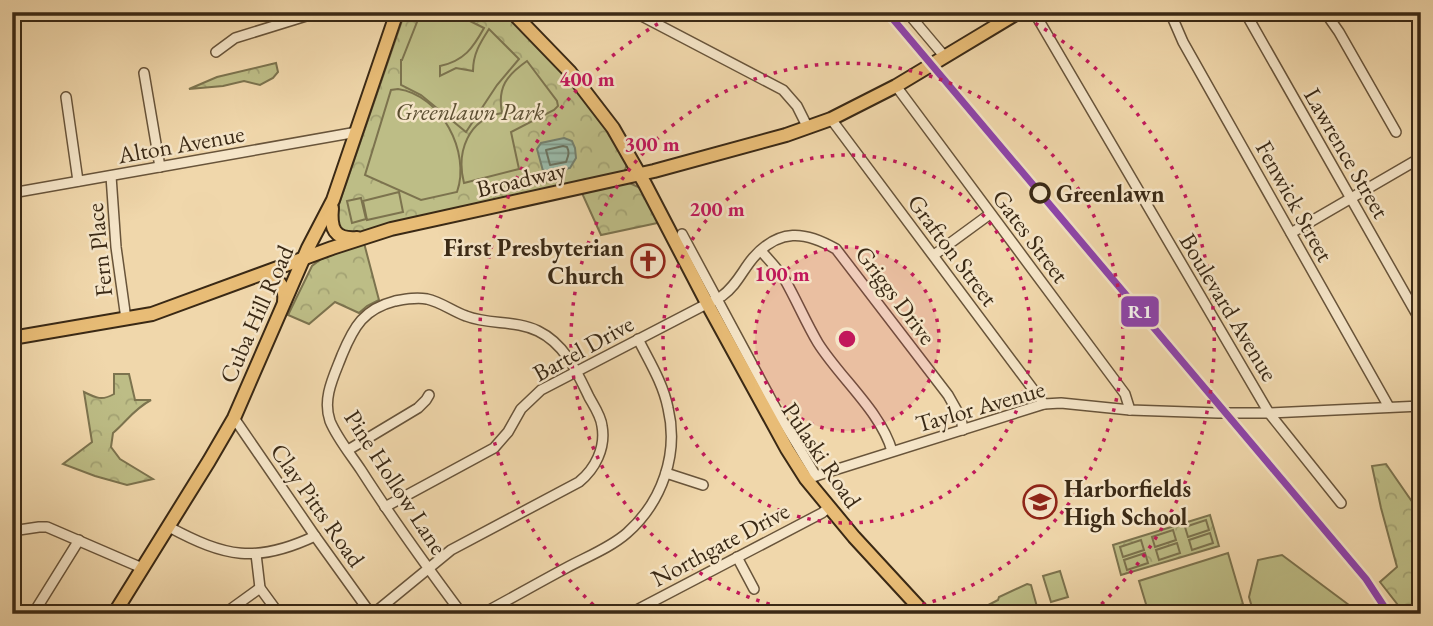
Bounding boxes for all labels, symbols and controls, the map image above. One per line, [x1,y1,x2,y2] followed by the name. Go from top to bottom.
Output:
[559,65,615,92] text: 400 m
[1297,82,1397,224] street label: Lawrence Street
[396,96,545,127] park label: Greenlawn Park
[114,118,247,171] street label: Alton Avenue
[624,130,680,157] text: 300 m
[1249,135,1341,267] street label: Fenwick Street
[473,154,569,204] street label: Broadway
[1056,178,1165,209] place label: Greenlawn
[986,183,1077,289] street label: Gates Street
[1030,183,1050,203] marker: Greenlawn
[901,188,1005,313] street label: Grafton Street
[689,195,745,222] text: 200 m
[79,202,119,298] street label: Fern Place
[1173,227,1285,387] street label: Boulevard Avenue
[443,232,625,291] place label: First Presbyterian Church
[212,239,301,388] street label: Cuba Hill Road
[849,239,943,351] street label: Griggs Drive
[629,242,667,280] church icon: First Presbyterian Church
[754,260,810,287] text: 100 m
[1120,295,1160,328] line badge: R1
[1128,299,1152,324] text: R1
[527,308,639,388] street label: Bartel Drive
[835,327,859,351] centre of rings
[912,373,1048,439] street label: Taylor Avenue
[775,396,869,515] street label: Pulaski Road
[338,404,454,560] street label: Pine Hollow Lane
[264,437,373,574] street label: Clay Pitts Road
[1064,473,1191,533] place label: Harborfields High School
[1021,483,1059,521] school or university icon: Harborfields High School
[646,495,794,593] street label: Northgate Drive

